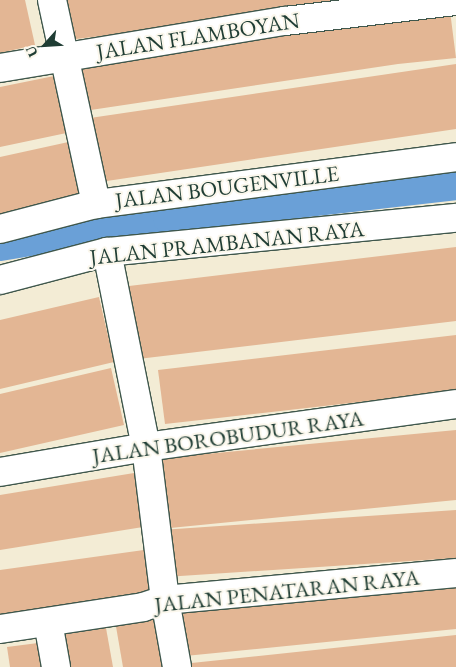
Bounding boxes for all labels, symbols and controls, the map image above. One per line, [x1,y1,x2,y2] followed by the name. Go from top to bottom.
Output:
[95,7,301,65] street label: JALAN FLAMBOYAN
[20,20,70,70] north arrow
[21,43,42,60] text: U
[114,160,340,214] street label: JALAN BOUGENVILLE
[88,215,366,271] street label: JALAN PRAMBANAN RAYA
[91,405,365,469] street label: JALAN BOROBUDUR RAYA
[153,564,421,618] street label: JALAN PENATARAN RAYA

